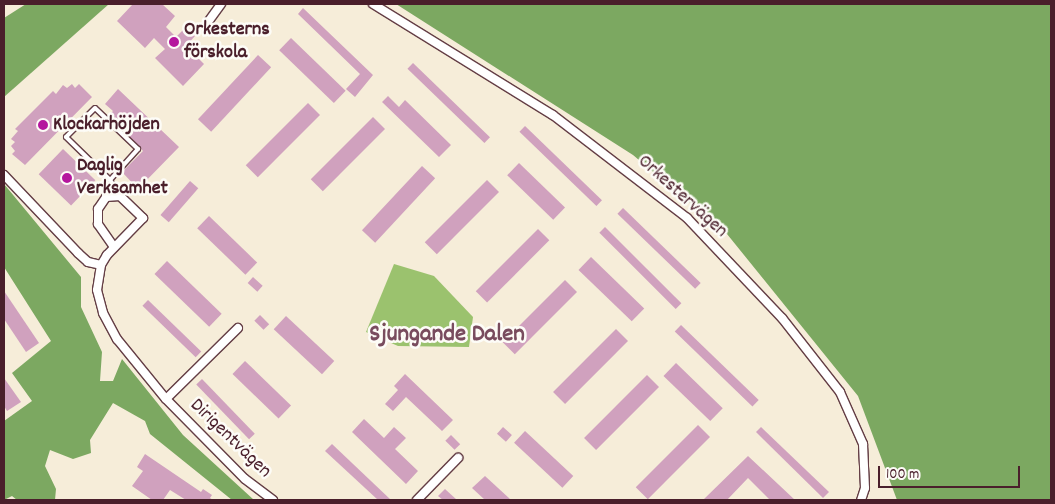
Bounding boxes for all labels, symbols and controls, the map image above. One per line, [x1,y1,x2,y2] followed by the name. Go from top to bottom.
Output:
[184,19,270,66] place label: Orkesterns förskola
[168,36,180,48] marker: Orkesterns förskola
[53,113,160,137] place label: Klockarhöjden
[37,119,49,131] marker: Klockarhöjden
[632,150,732,244] street label: Orkestervägen
[77,155,168,202] place label: Daglig Verksamhet
[61,172,73,184] marker: Daglig Verksamhet
[369,320,525,350] district label: Sjungande Dalen
[184,394,276,484] street label: Dirigentvägen
[880,456,1022,488] scale bar
[886,464,919,486] text: 100 m

